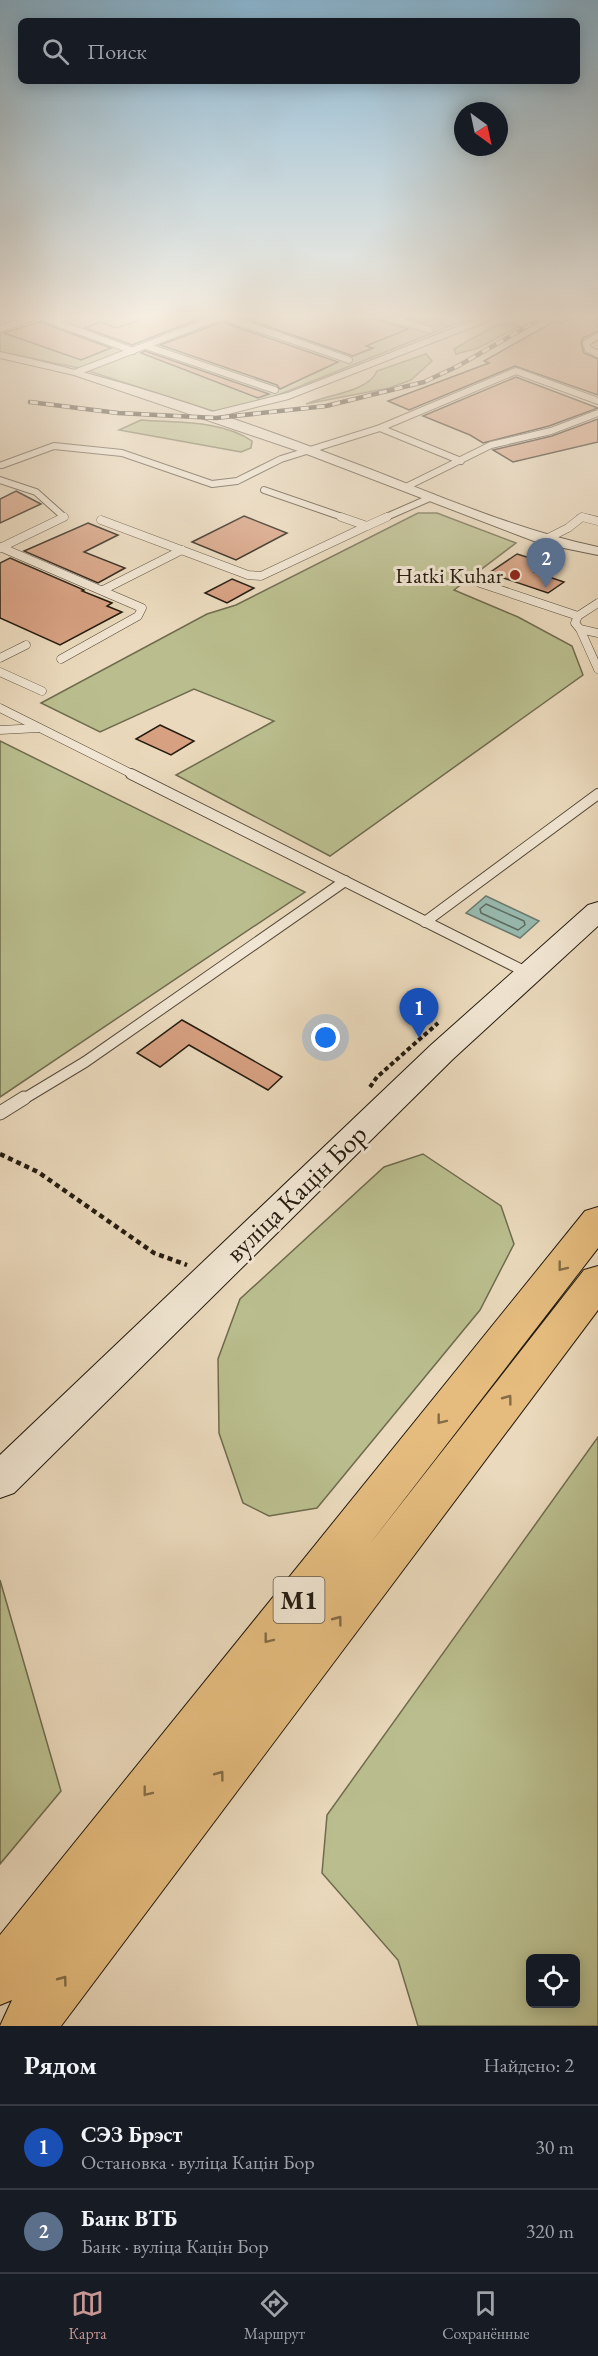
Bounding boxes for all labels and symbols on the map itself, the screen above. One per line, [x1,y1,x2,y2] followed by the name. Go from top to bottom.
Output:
[454,102,508,156] north arrow
[526,538,566,588] pin: 2
[395,561,504,590] place label: Hatki Kuhar
[508,568,522,582] marker: Hatki Kuhar
[400,988,438,1038] pin: 1
[311,1023,340,1052] your location
[218,1117,374,1269] street label: вуліца Кацін Бор
[558,1260,569,1271] one-way arrow
[501,1394,512,1405] one-way arrow
[437,1413,448,1424] one-way arrow
[274,1577,324,1623] road number: М1
[331,1616,342,1627] one-way arrow
[264,1632,275,1643] one-way arrow
[212,1771,223,1782] one-way arrow
[143,1785,154,1796] one-way arrow
[55,1975,66,1986] one-way arrow

